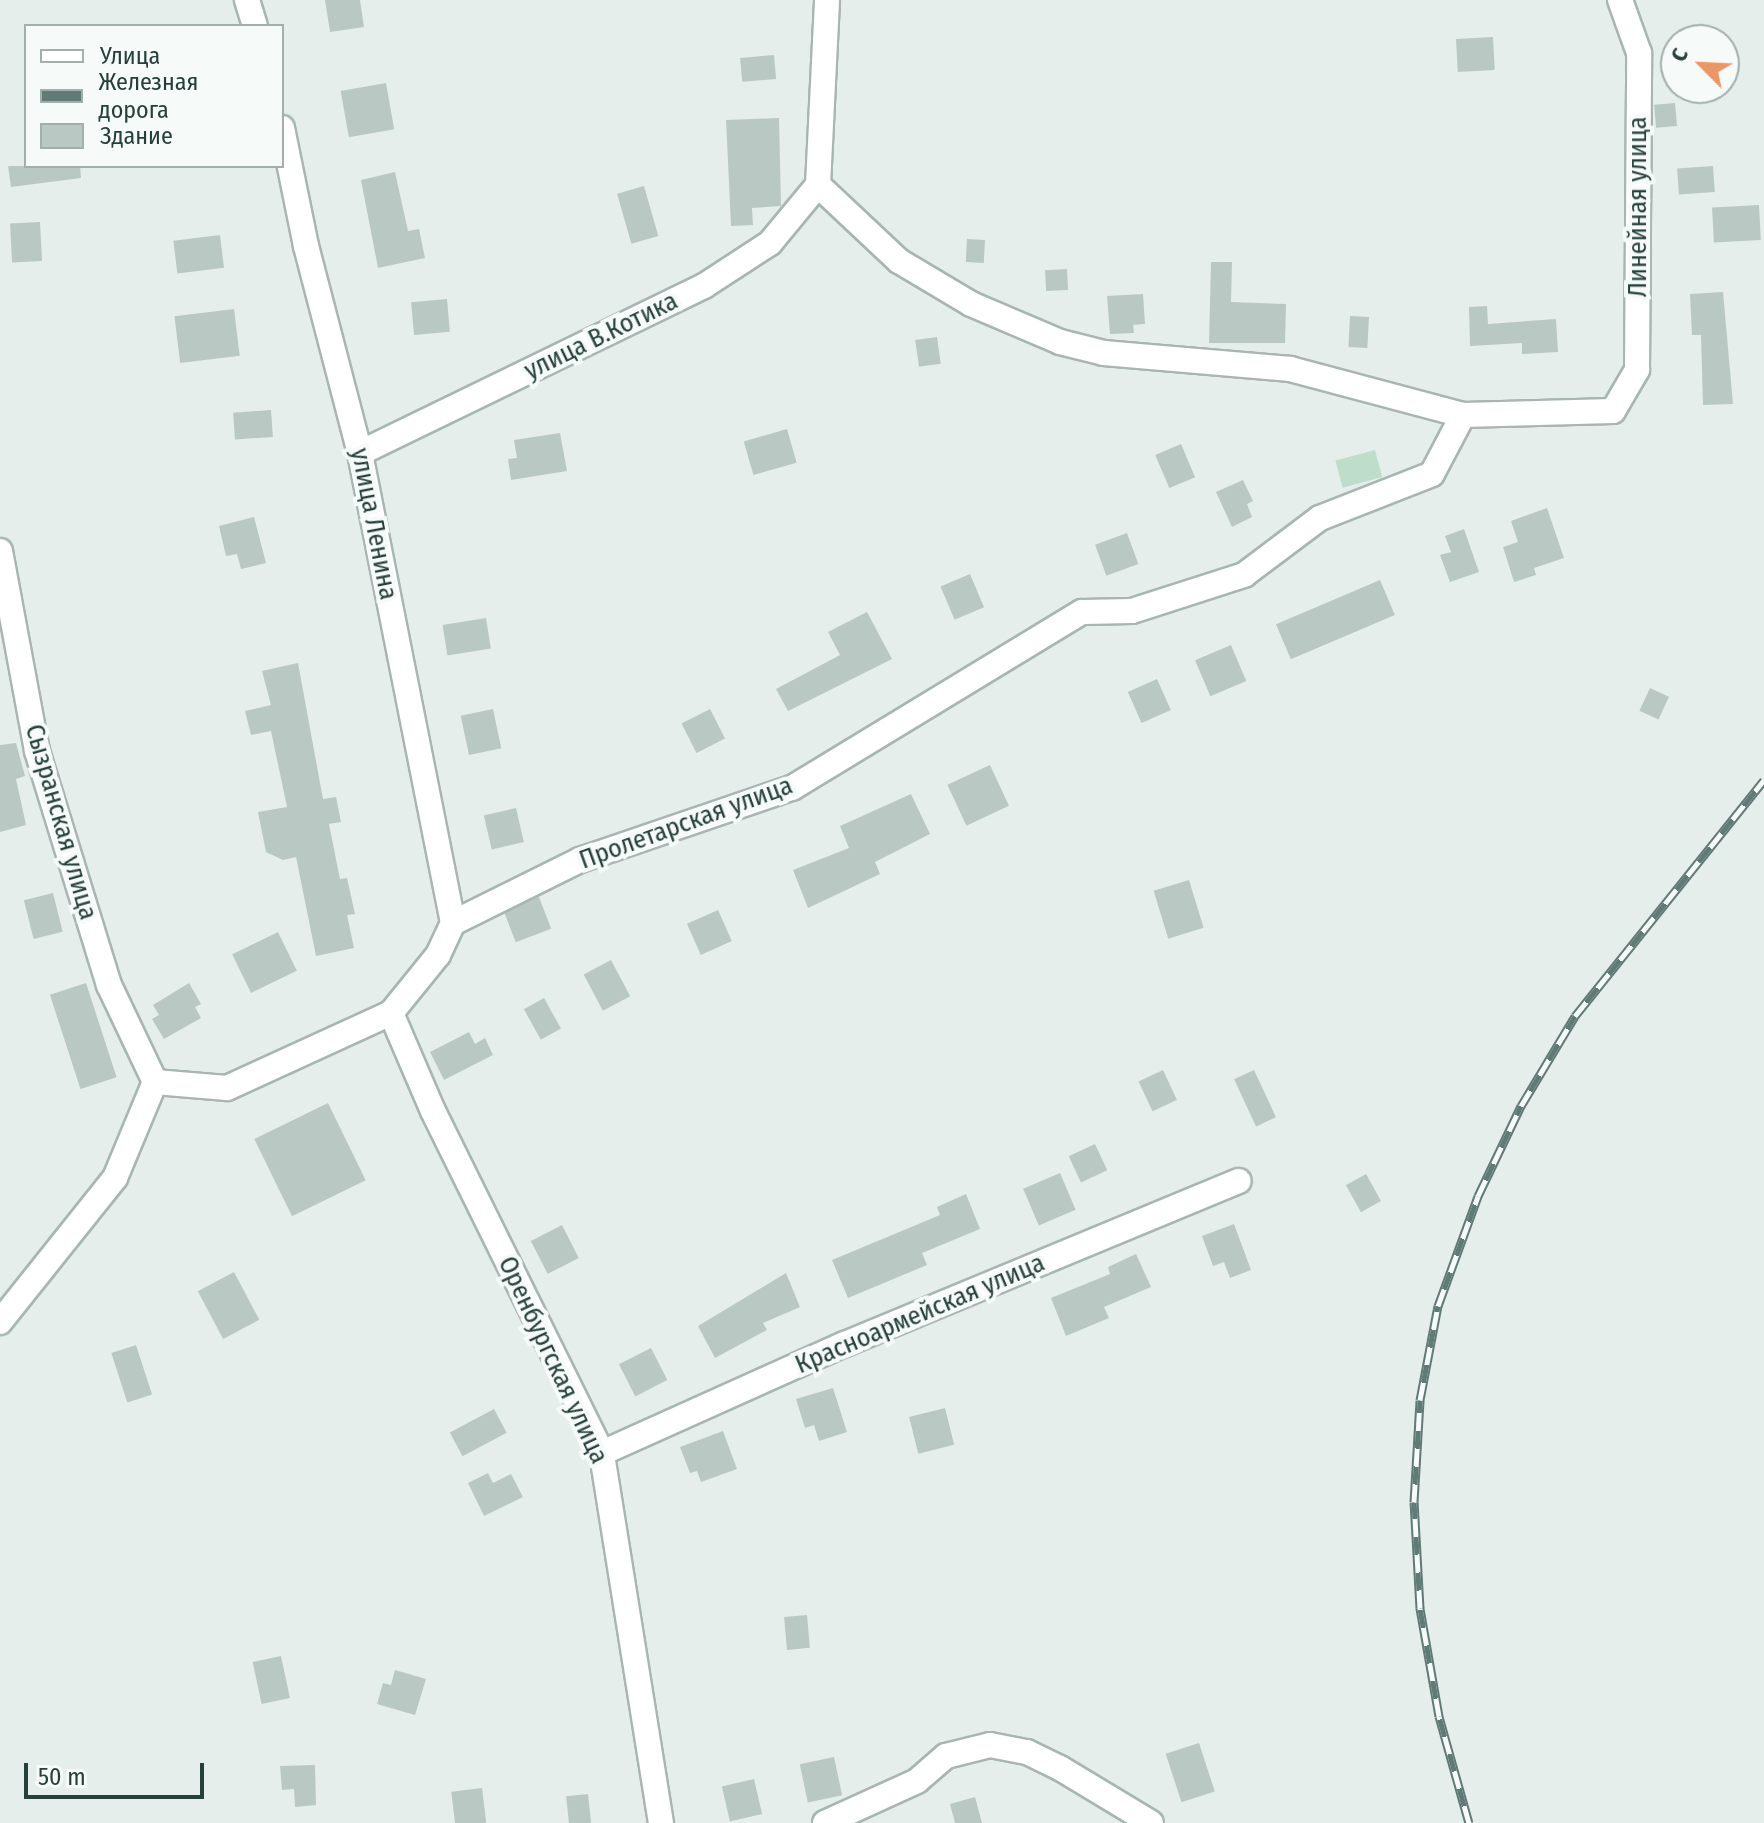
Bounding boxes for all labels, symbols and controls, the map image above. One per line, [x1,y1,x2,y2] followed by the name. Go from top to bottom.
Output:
[24,24,284,168] legend
[1660,24,1740,104] north arrow
[100,42,160,70] text: Улица
[1665,44,1694,66] text: С
[99,68,198,124] text: Железная дорога
[1622,117,1654,297] street label: Линейная улица
[100,122,173,150] text: Здание
[519,285,683,387] street label: улица В.Котика
[344,446,404,602] street label: улица Ленина
[18,721,104,923] street label: Сызранская улица
[575,770,797,876] street label: Пролетарская улица
[791,1247,1049,1381] street label: Красноармейская улица
[491,1251,615,1469] street label: Оренбургская улица
[28,1747,208,1797] scale bar
[38,1763,86,1791] text: 50 m

